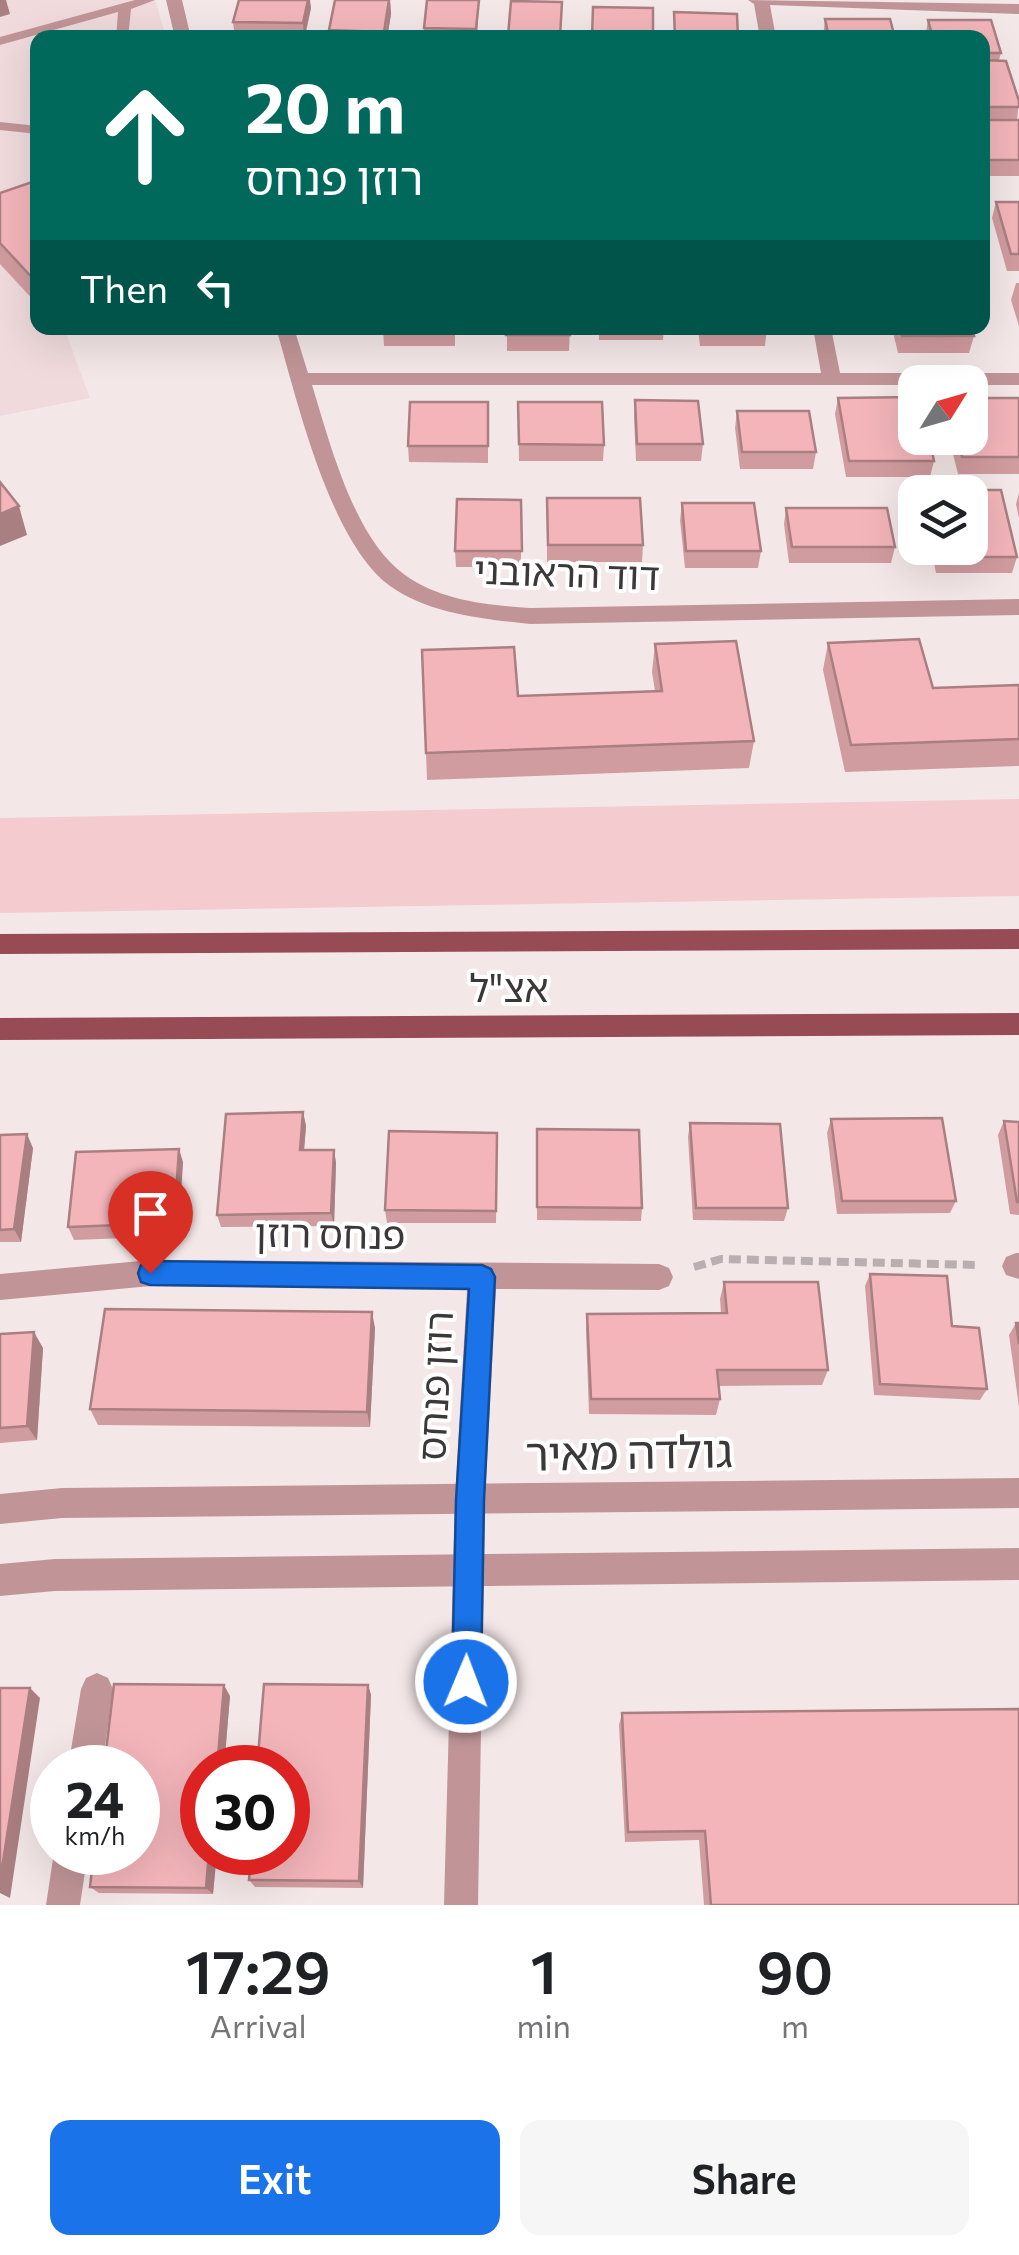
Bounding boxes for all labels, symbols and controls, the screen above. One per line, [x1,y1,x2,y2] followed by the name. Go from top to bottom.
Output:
[245,62,405,147] text: 20 m
[80,70,210,200] icon: ahead
[245,149,423,204] text: רוזן פנחס
[188,260,243,315] icon: left
[80,264,168,311] text: Then
[898,365,988,455] north arrow
[898,365,988,565] map controls
[898,475,988,565] button: layers
[473,545,661,598] street label: דוד הראובני
[469,963,549,1010] street label: אצ"ל
[108,1171,193,1274] pin
[123,1186,178,1241] icon: arrive
[254,1208,406,1257] street label: פנחס רוזן
[406,1310,461,1462] street label: רוזן פנחס
[525,1421,733,1480] street label: גולדה מאיר
[414,1630,518,1734] position arrow
[180,1745,310,1875] speed limit sign: 30
[66,1767,124,1828] text: 24
[65,1820,125,1850] text: km/h
[186,1933,331,2006] text: 17:29
[530,1933,557,2006] text: 1
[757,1933,833,2006] text: 90
[210,2005,307,2045] text: Arrival
[516,2005,571,2045] text: min
[781,2005,809,2045] text: m
[50,2120,500,2235] button: Exit
[520,2120,969,2235] button: Share

